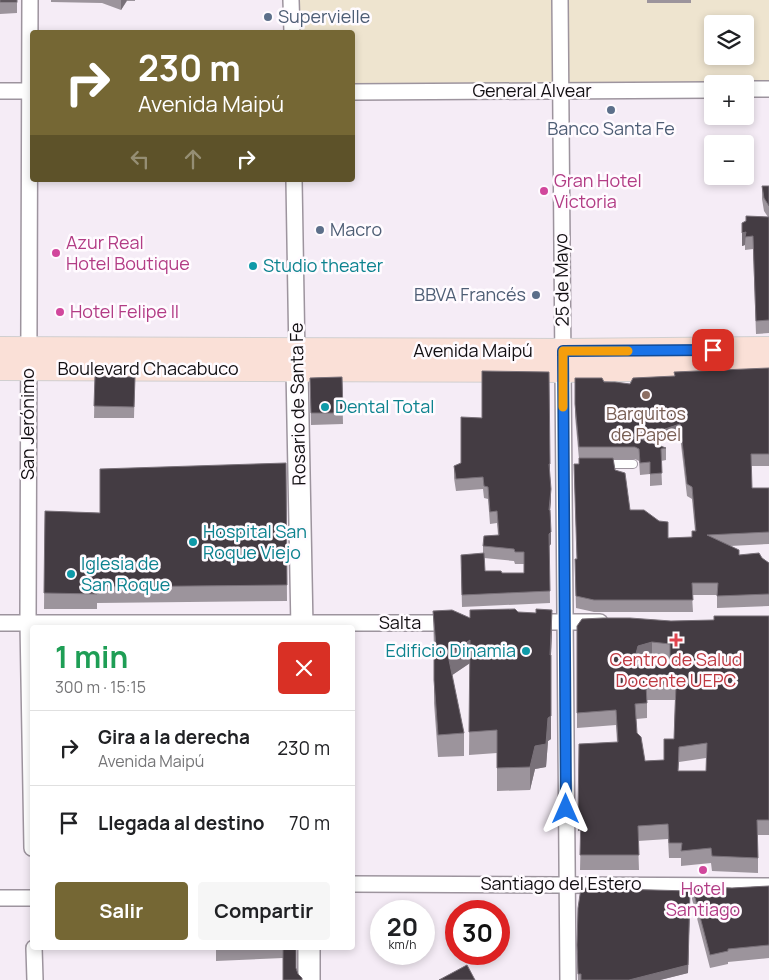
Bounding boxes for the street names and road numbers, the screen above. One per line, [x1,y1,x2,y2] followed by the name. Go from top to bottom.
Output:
[472,78,592,102] street label: General Alvear
[548,233,574,327] street label: 25 de Mayo
[284,322,310,486] street label: Rosario de Santa Fe
[413,338,533,362] street label: Avenida Maipú
[57,356,239,380] street label: Boulevard Chacabuco
[15,368,39,480] street label: San Jerónimo
[379,610,421,634] street label: Salta
[480,871,642,895] street label: Santiago del Estero

